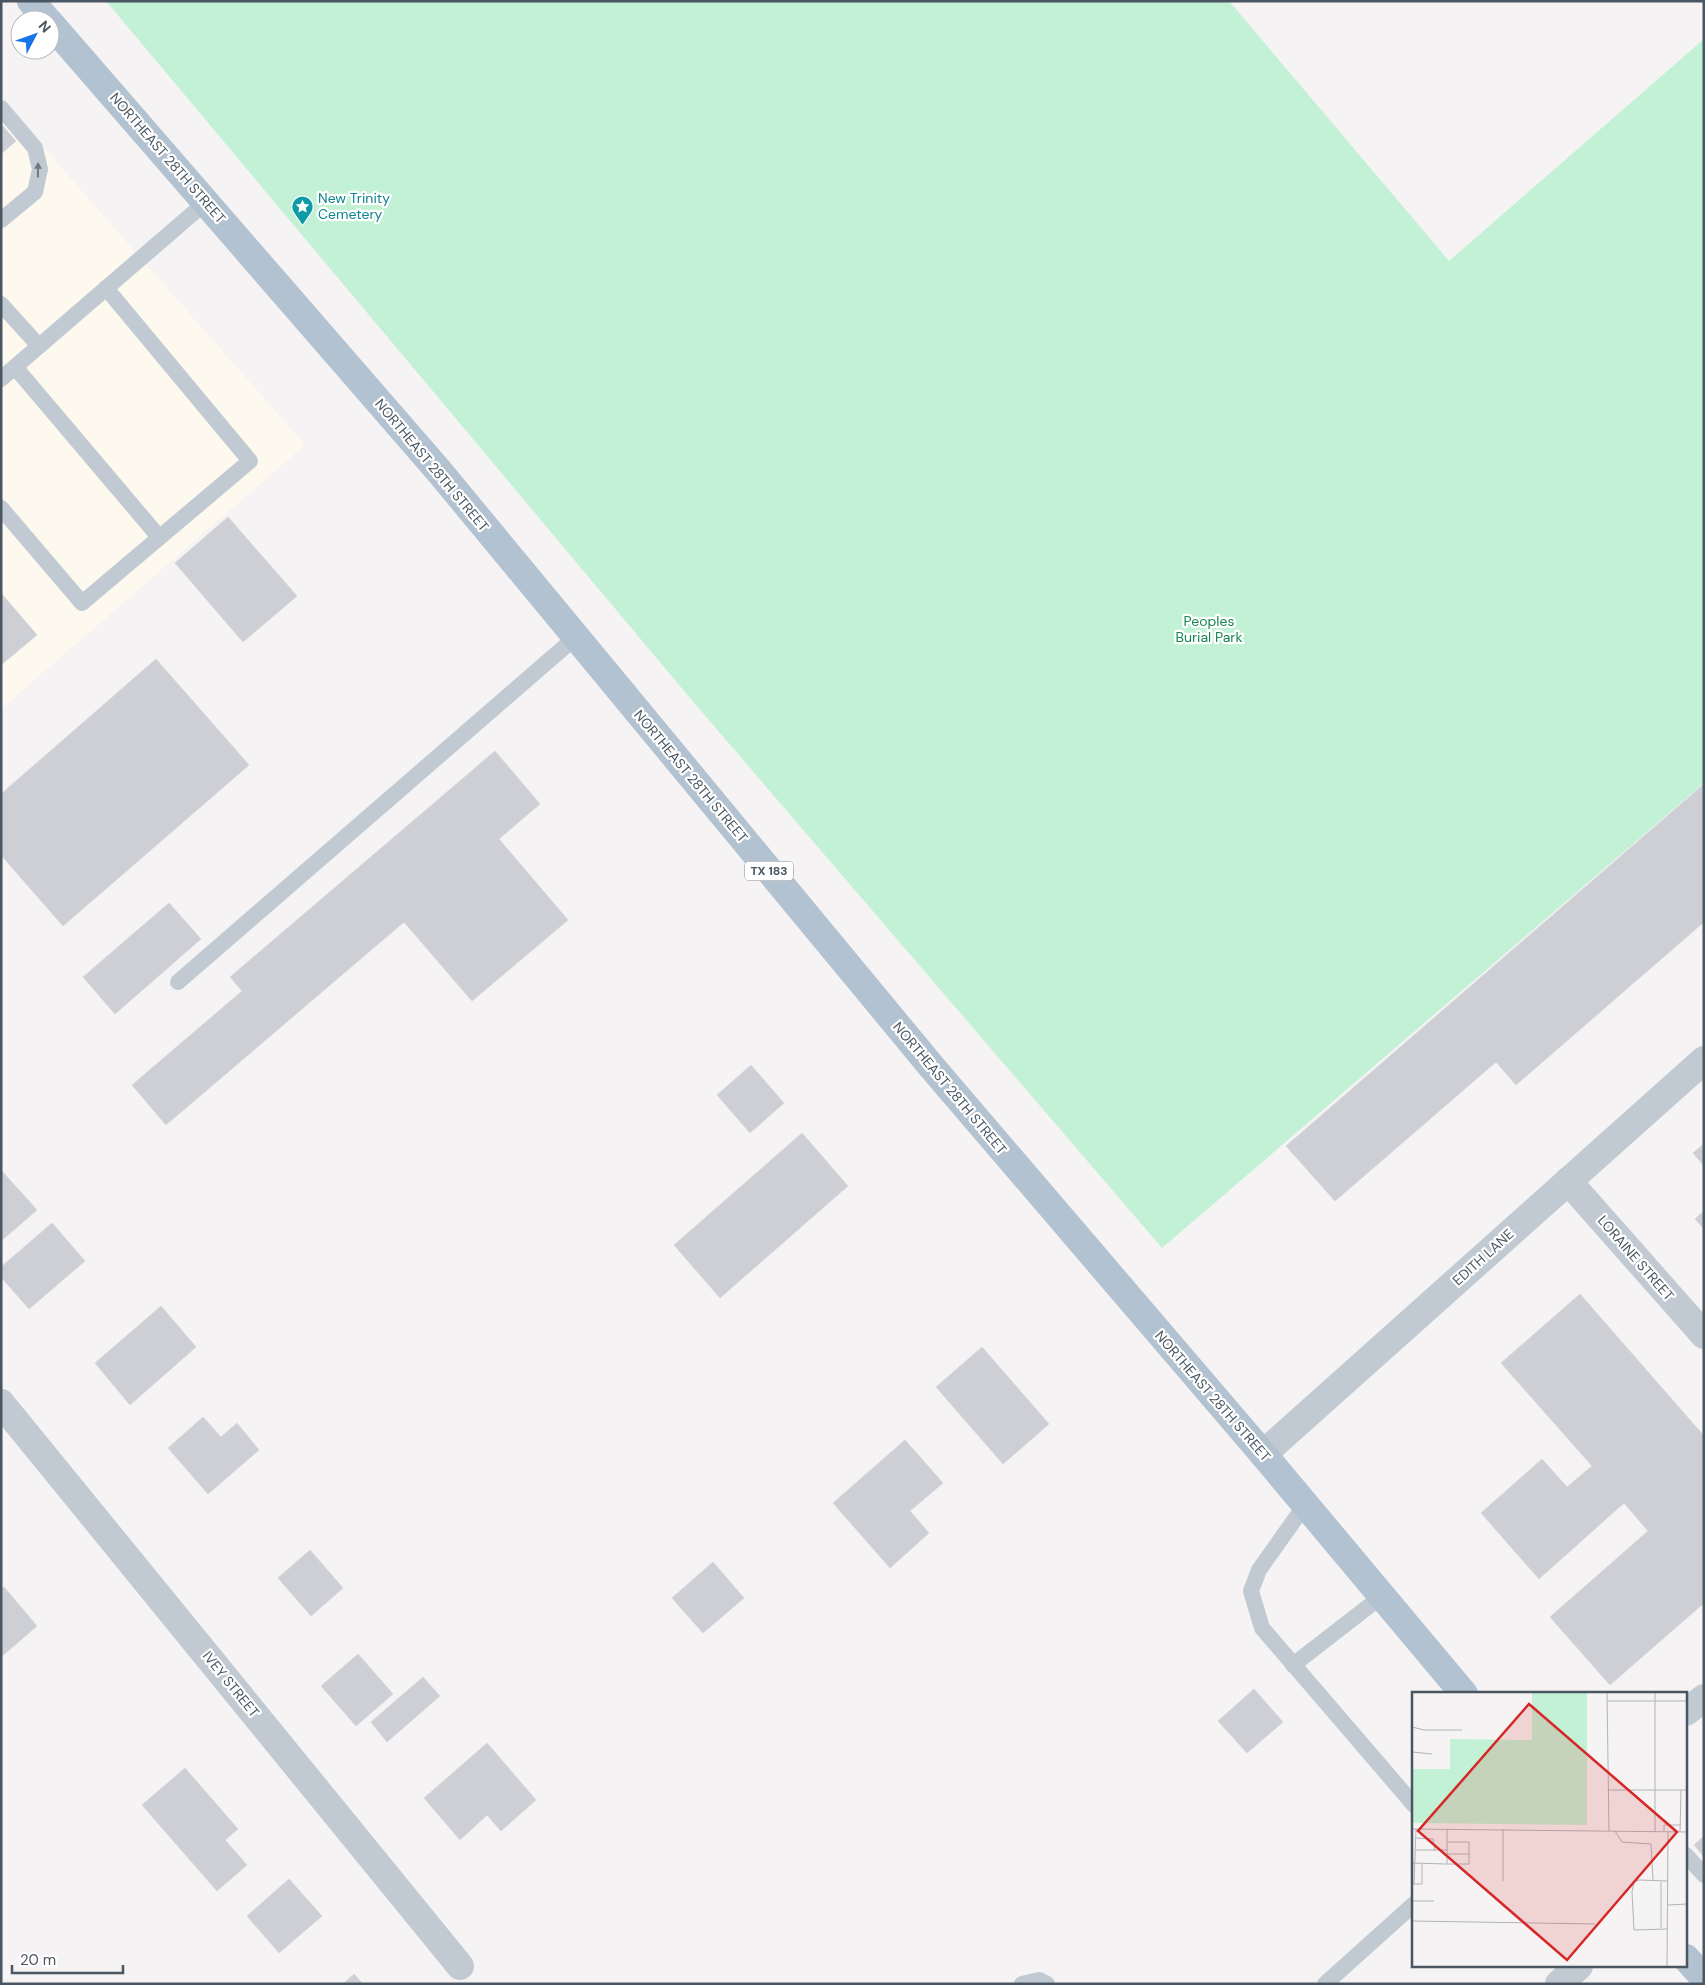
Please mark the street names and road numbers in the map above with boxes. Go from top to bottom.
street label: NORTHEAST 28TH STREET [106,89,230,227]
street label: NORTHEAST 28TH STREET [371,395,493,535]
street label: NORTHEAST 28TH STREET [630,706,752,846]
road number: TX 183 [745,861,793,880]
street label: NORTHEAST 28TH STREET [889,1018,1011,1158]
street label: LORAINE STREET [1594,1212,1678,1304]
street label: EDITH LANE [1449,1225,1517,1289]
street label: NORTHEAST 28TH STREET [1151,1327,1275,1465]
street label: IVEY STREET [199,1647,263,1721]

